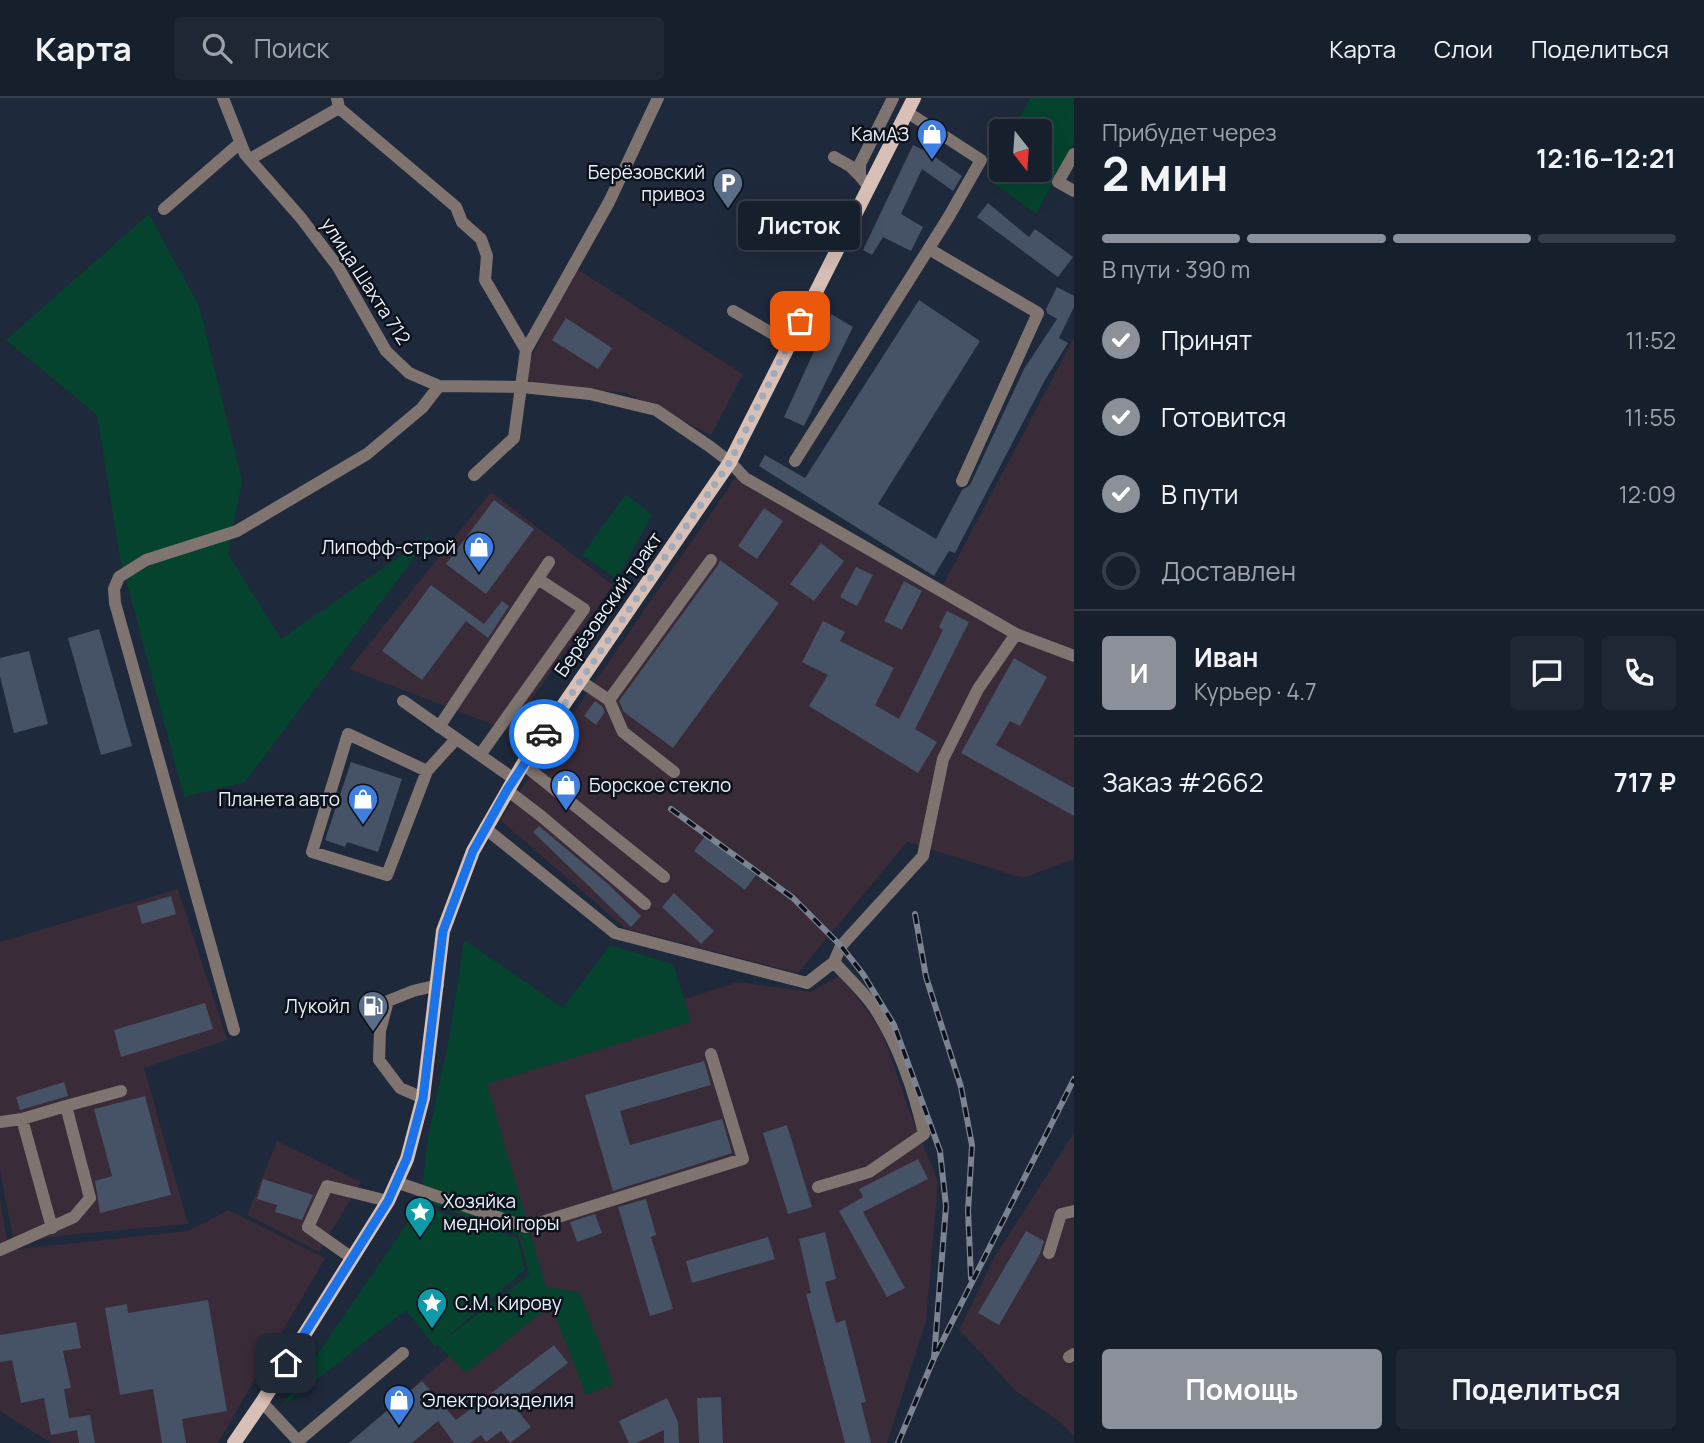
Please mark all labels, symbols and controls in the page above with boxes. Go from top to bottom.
search box [174,17,664,80]
text: Карта [35,26,132,71]
icon: search [198,29,236,67]
text: Поиск [254,30,329,66]
text: Карта [1329,32,1396,65]
text: Слои [1434,32,1493,65]
text: Поделиться [1531,32,1669,65]
text: Прибудет через [1102,116,1277,148]
shop icon: КамАЗ [915,117,949,161]
north arrow [989,119,1052,182]
map controls [989,119,1052,182]
place label: КамАЗ [851,121,909,147]
text: 12:16–12:21 [1536,140,1676,176]
text: 2 мин [1102,142,1229,205]
place label: Берёзовский привоз [588,159,705,207]
parking icon: Берёзовский привоз [711,166,745,210]
callout: Листок [739,202,861,251]
text: Листок [758,209,840,241]
street label: улица Шахта 712 [315,212,417,350]
text: В пути · 390 m [1102,253,1250,285]
pin [770,291,830,351]
icon: bag [781,302,819,340]
icon: check [1102,321,1140,359]
text: Принят [1161,322,1252,358]
text: 11:52 [1625,324,1676,356]
icon: check [1102,398,1140,436]
text: Готовится [1161,399,1286,435]
text: 11:55 [1625,401,1676,433]
icon: check [1102,475,1140,513]
text: В пути [1161,476,1239,512]
text: 12:09 [1619,478,1676,510]
street label: Берёзовский тракт [548,526,668,682]
shop icon: Липофф-строй [462,530,496,574]
place label: Липофф-строй [321,534,456,560]
text: Доставлен [1161,553,1296,589]
button: chat [1510,636,1584,710]
button: phone [1602,636,1676,710]
text: Иван [1194,639,1258,675]
text: И [1130,655,1148,691]
text: Курьер · 4.7 [1194,675,1317,707]
courier [509,699,579,769]
icon: car [525,715,563,753]
text: Заказ #2662 [1102,764,1264,800]
text: 717 ₽ [1614,764,1676,800]
shop icon: Борское стекло [549,768,583,812]
place label: Борское стекло [589,772,731,798]
shop icon: Планета авто [346,782,380,826]
place label: Планета авто [218,786,340,812]
fuel station icon: Лукойл [356,989,390,1033]
place label: Лукойл [284,993,350,1019]
place label: Хозяйка медной горы [443,1188,560,1236]
place icon: Хозяйка медной горы [403,1195,437,1239]
place icon: С.М. Кирову [415,1286,449,1330]
place label: С.М. Кирову [455,1290,562,1316]
pin [256,1333,316,1393]
icon: home [267,1344,305,1382]
button: Помощь [1102,1349,1382,1429]
button: Поделиться [1396,1349,1676,1429]
shop icon: Электроизделия [382,1383,416,1427]
place label: Электроизделия [422,1387,574,1413]

